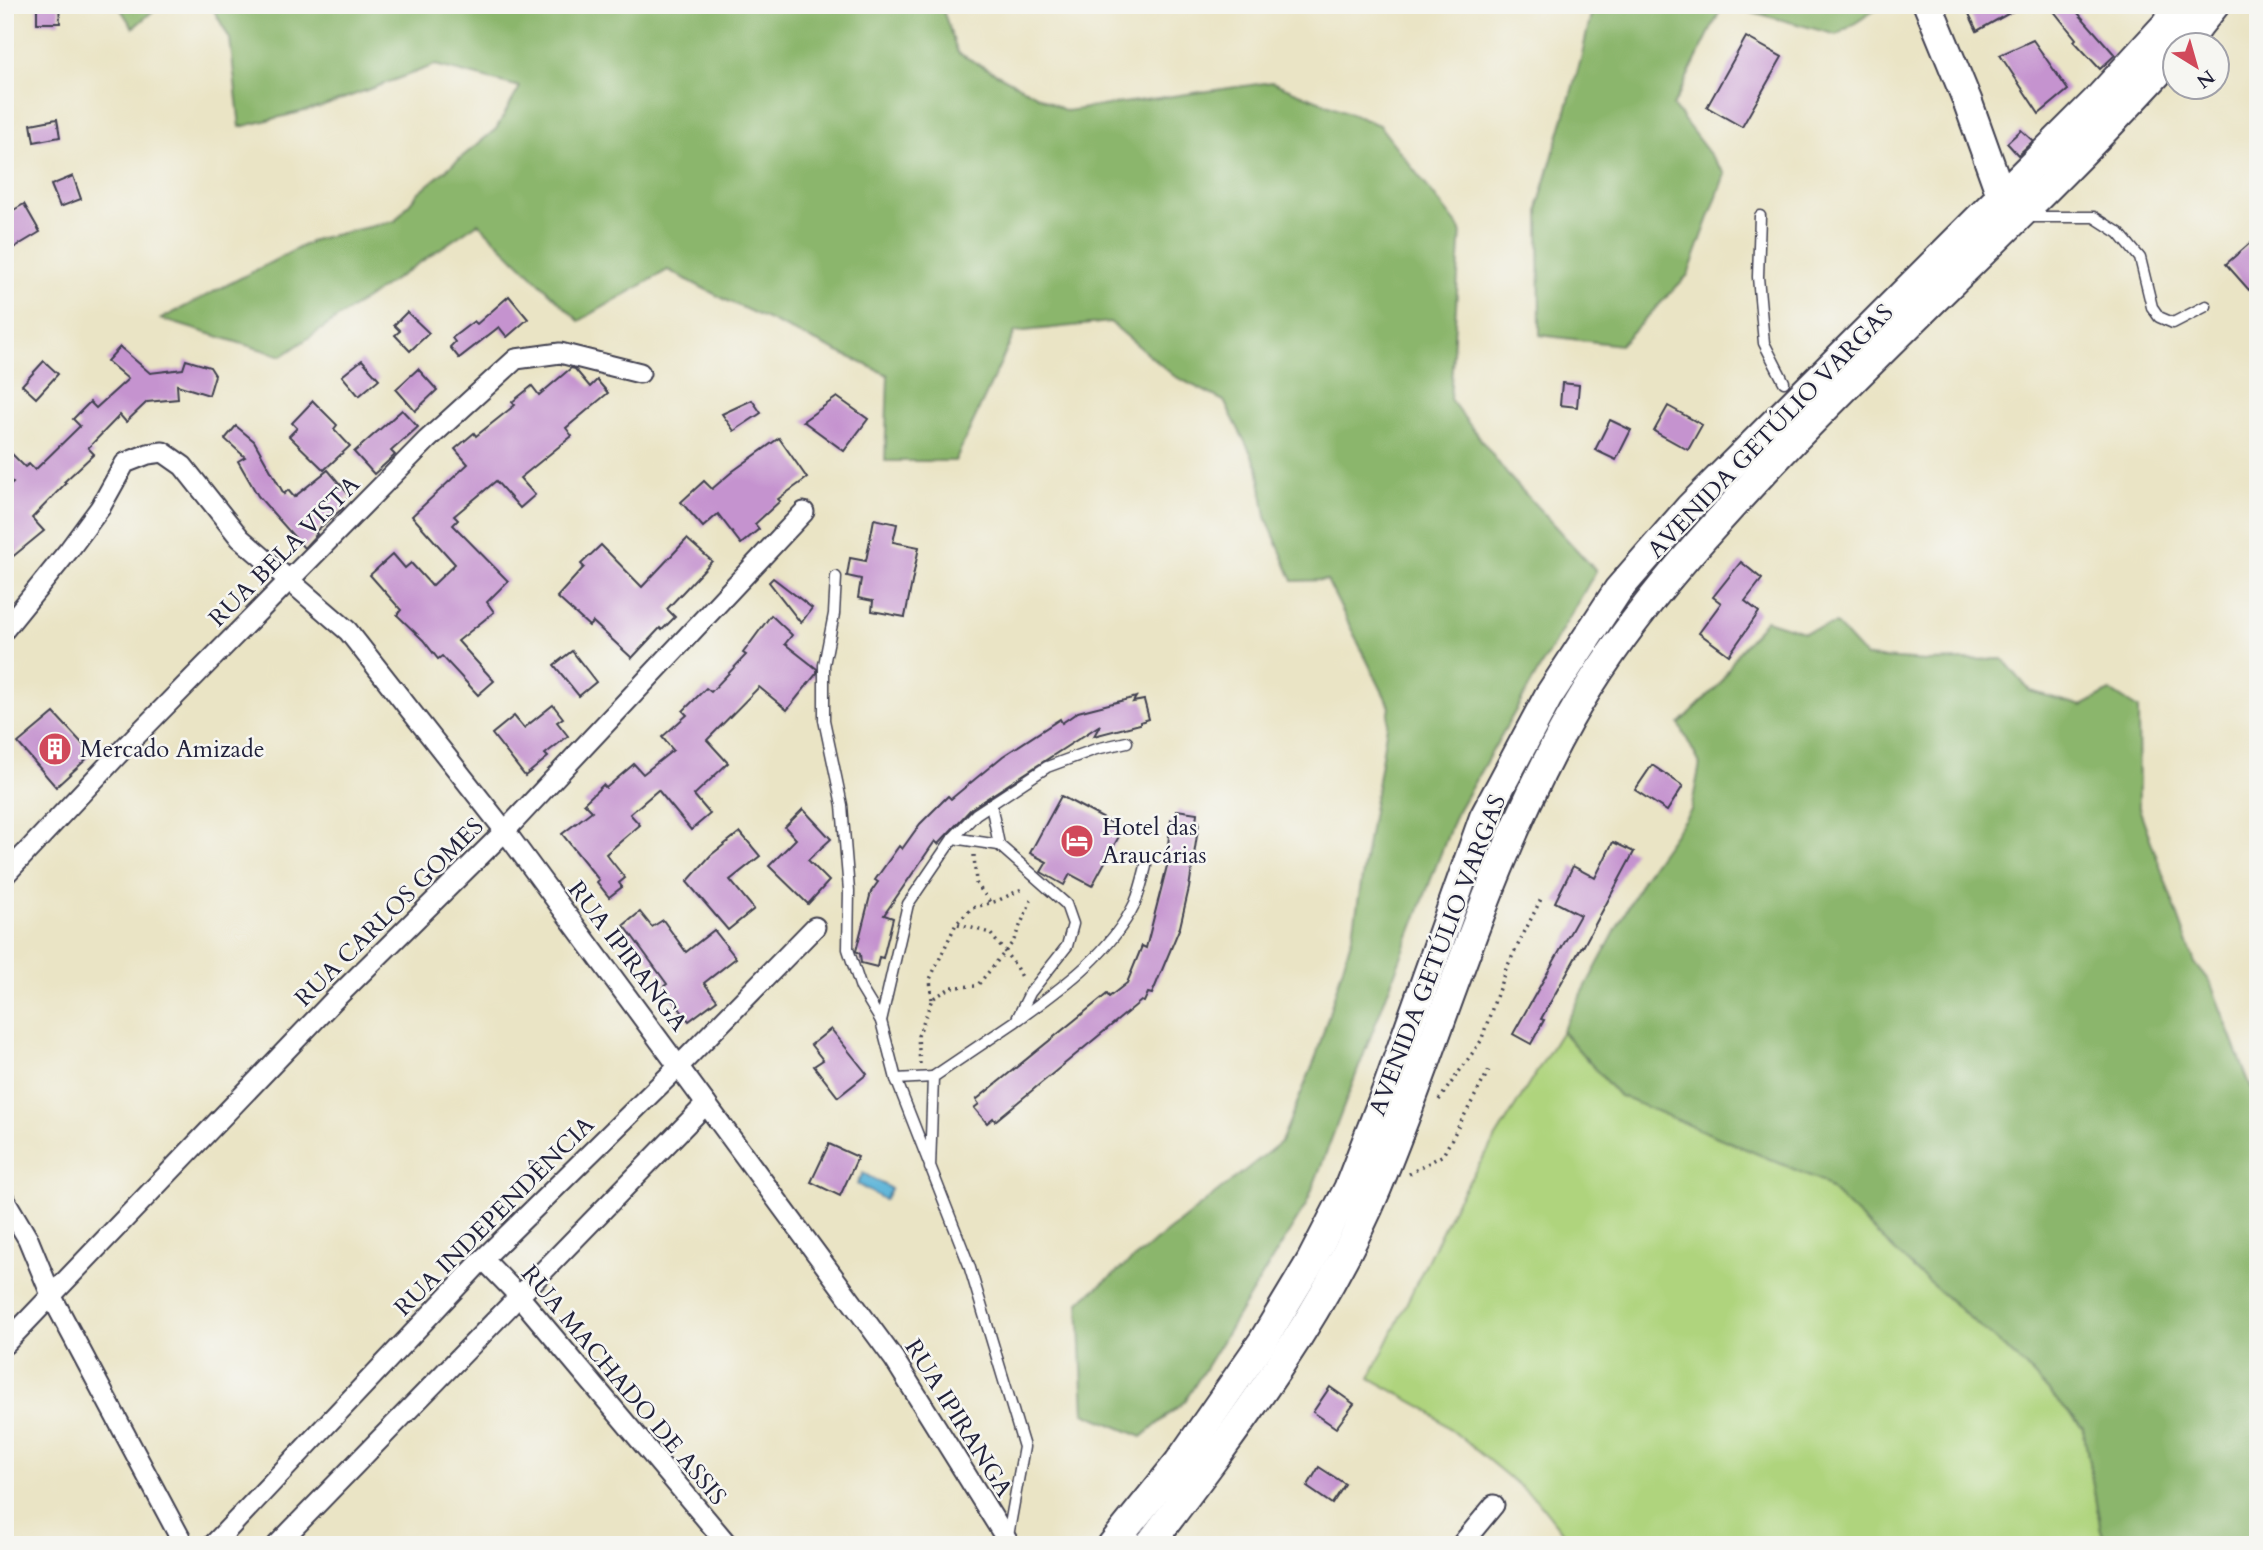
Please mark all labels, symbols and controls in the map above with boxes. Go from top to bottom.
north arrow [2162,32,2232,102]
text: N [2191,63,2220,94]
street label: AVENIDA GETÚLIO VARGAS [1640,297,1901,566]
street label: RUA BELA VISTA [201,468,368,634]
building icon: Mercado Amizade [36,730,74,768]
place label: Mercado Amizade [80,733,265,766]
street label: AVENIDA GETÚLIO VARGAS [1361,790,1514,1121]
street label: RUA CARLOS GOMES [288,811,491,1014]
place label: Hotel das Araucárias [1102,811,1207,872]
hotel icon: Hotel das Araucárias [1058,822,1096,860]
street label: RUA IPIRANGA [560,874,696,1039]
street label: RUA INDEPENDÊNCIA [387,1108,602,1324]
street label: RUA MACHADO DE ASSIS [513,1258,734,1512]
street label: RUA IPIRANGA [897,1333,1021,1504]

